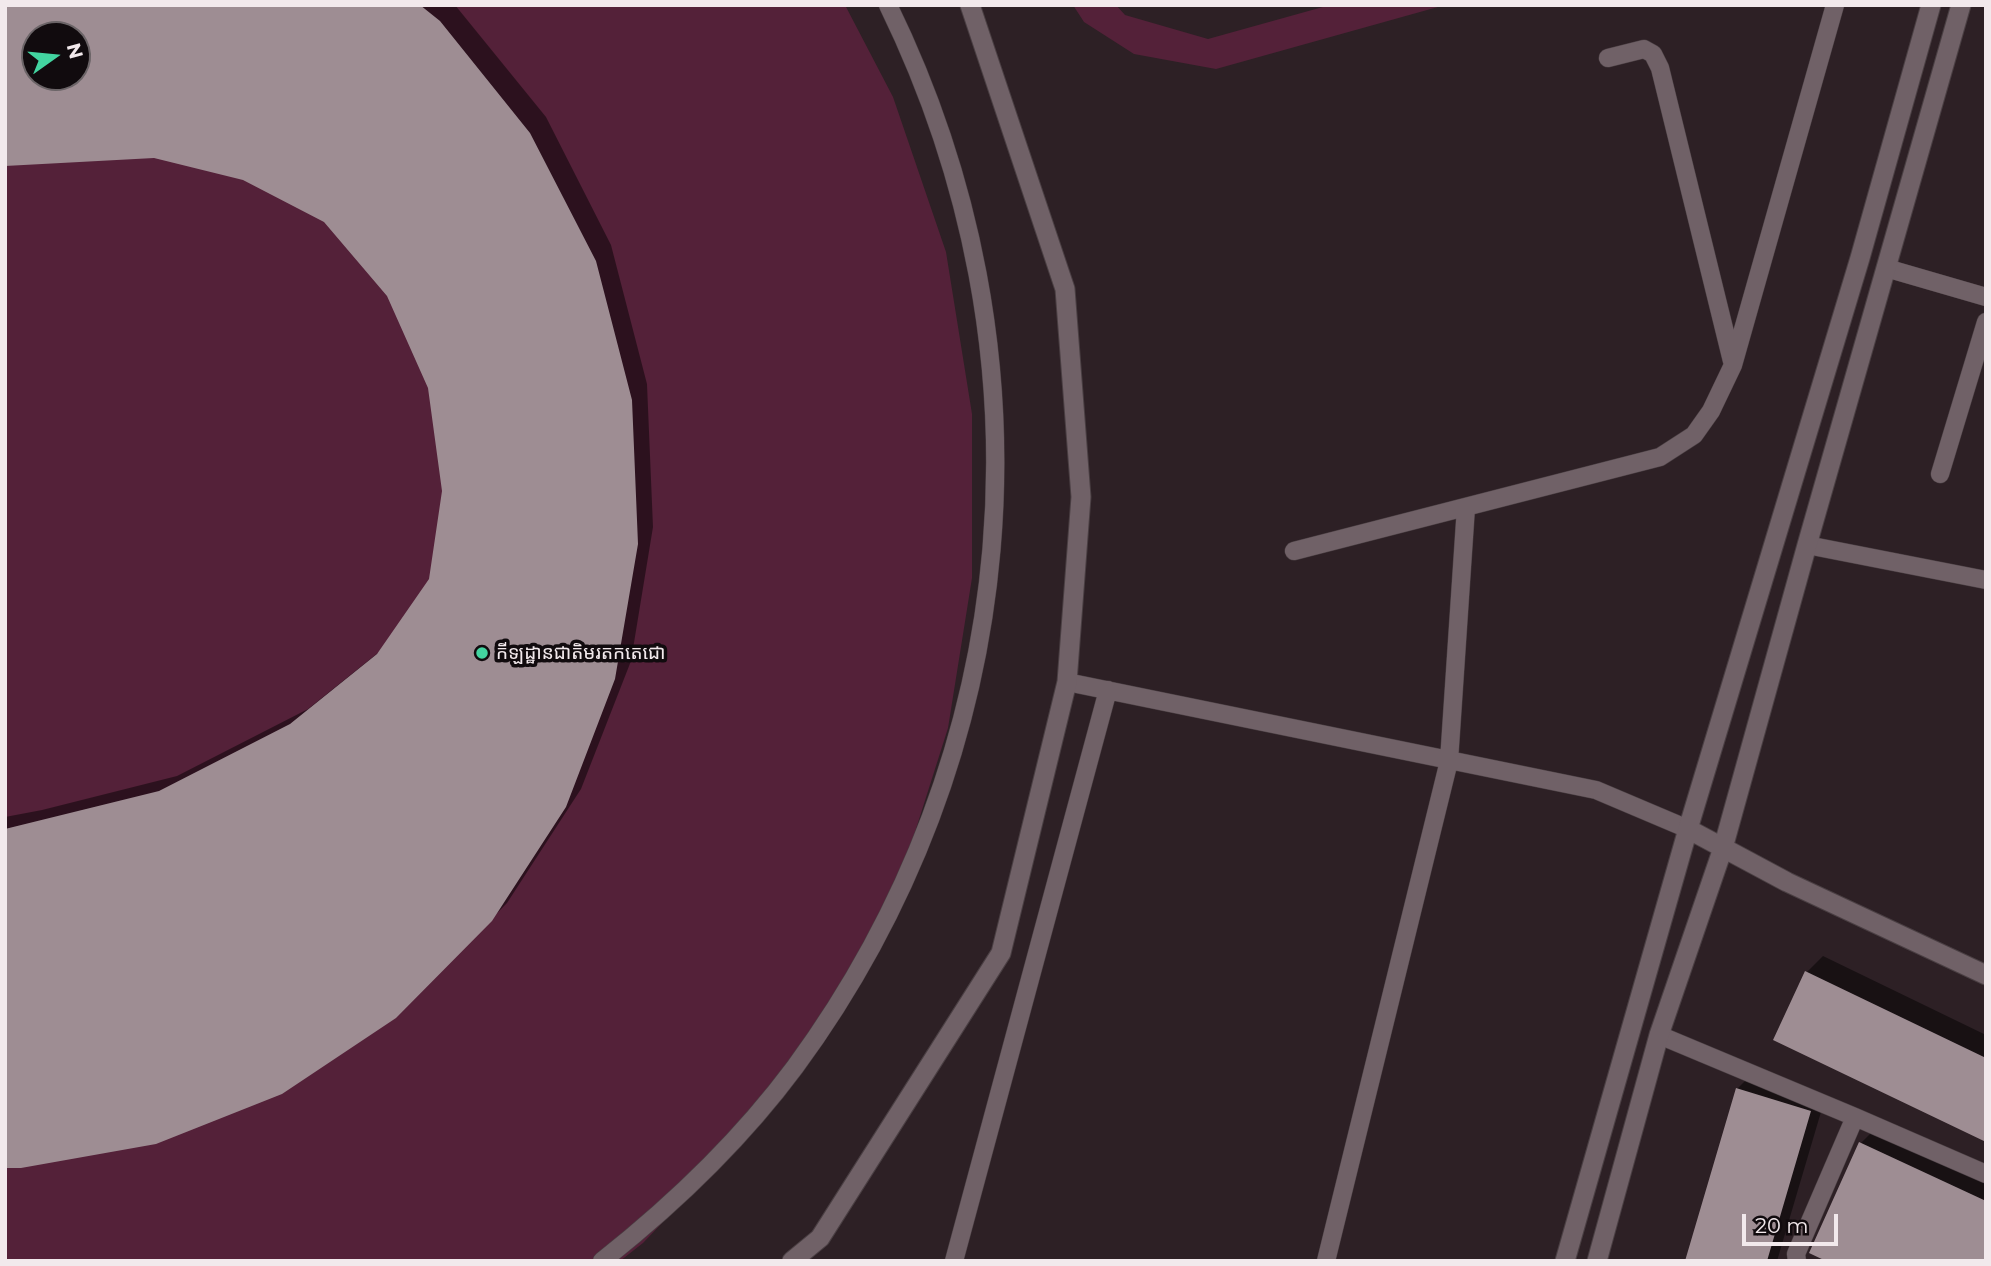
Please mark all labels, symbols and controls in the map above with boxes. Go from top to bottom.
north arrow [21,21,91,91]
text: N [62,41,88,61]
place label: កីឡដ្ឋានជាតិមរតកតេជោ [496,642,666,664]
marker: កីឡដ្ឋានជាតិមរតកតេជោ [474,645,490,661]
scale bar [1746,1200,1842,1244]
text: 20 m [1755,1213,1809,1238]

